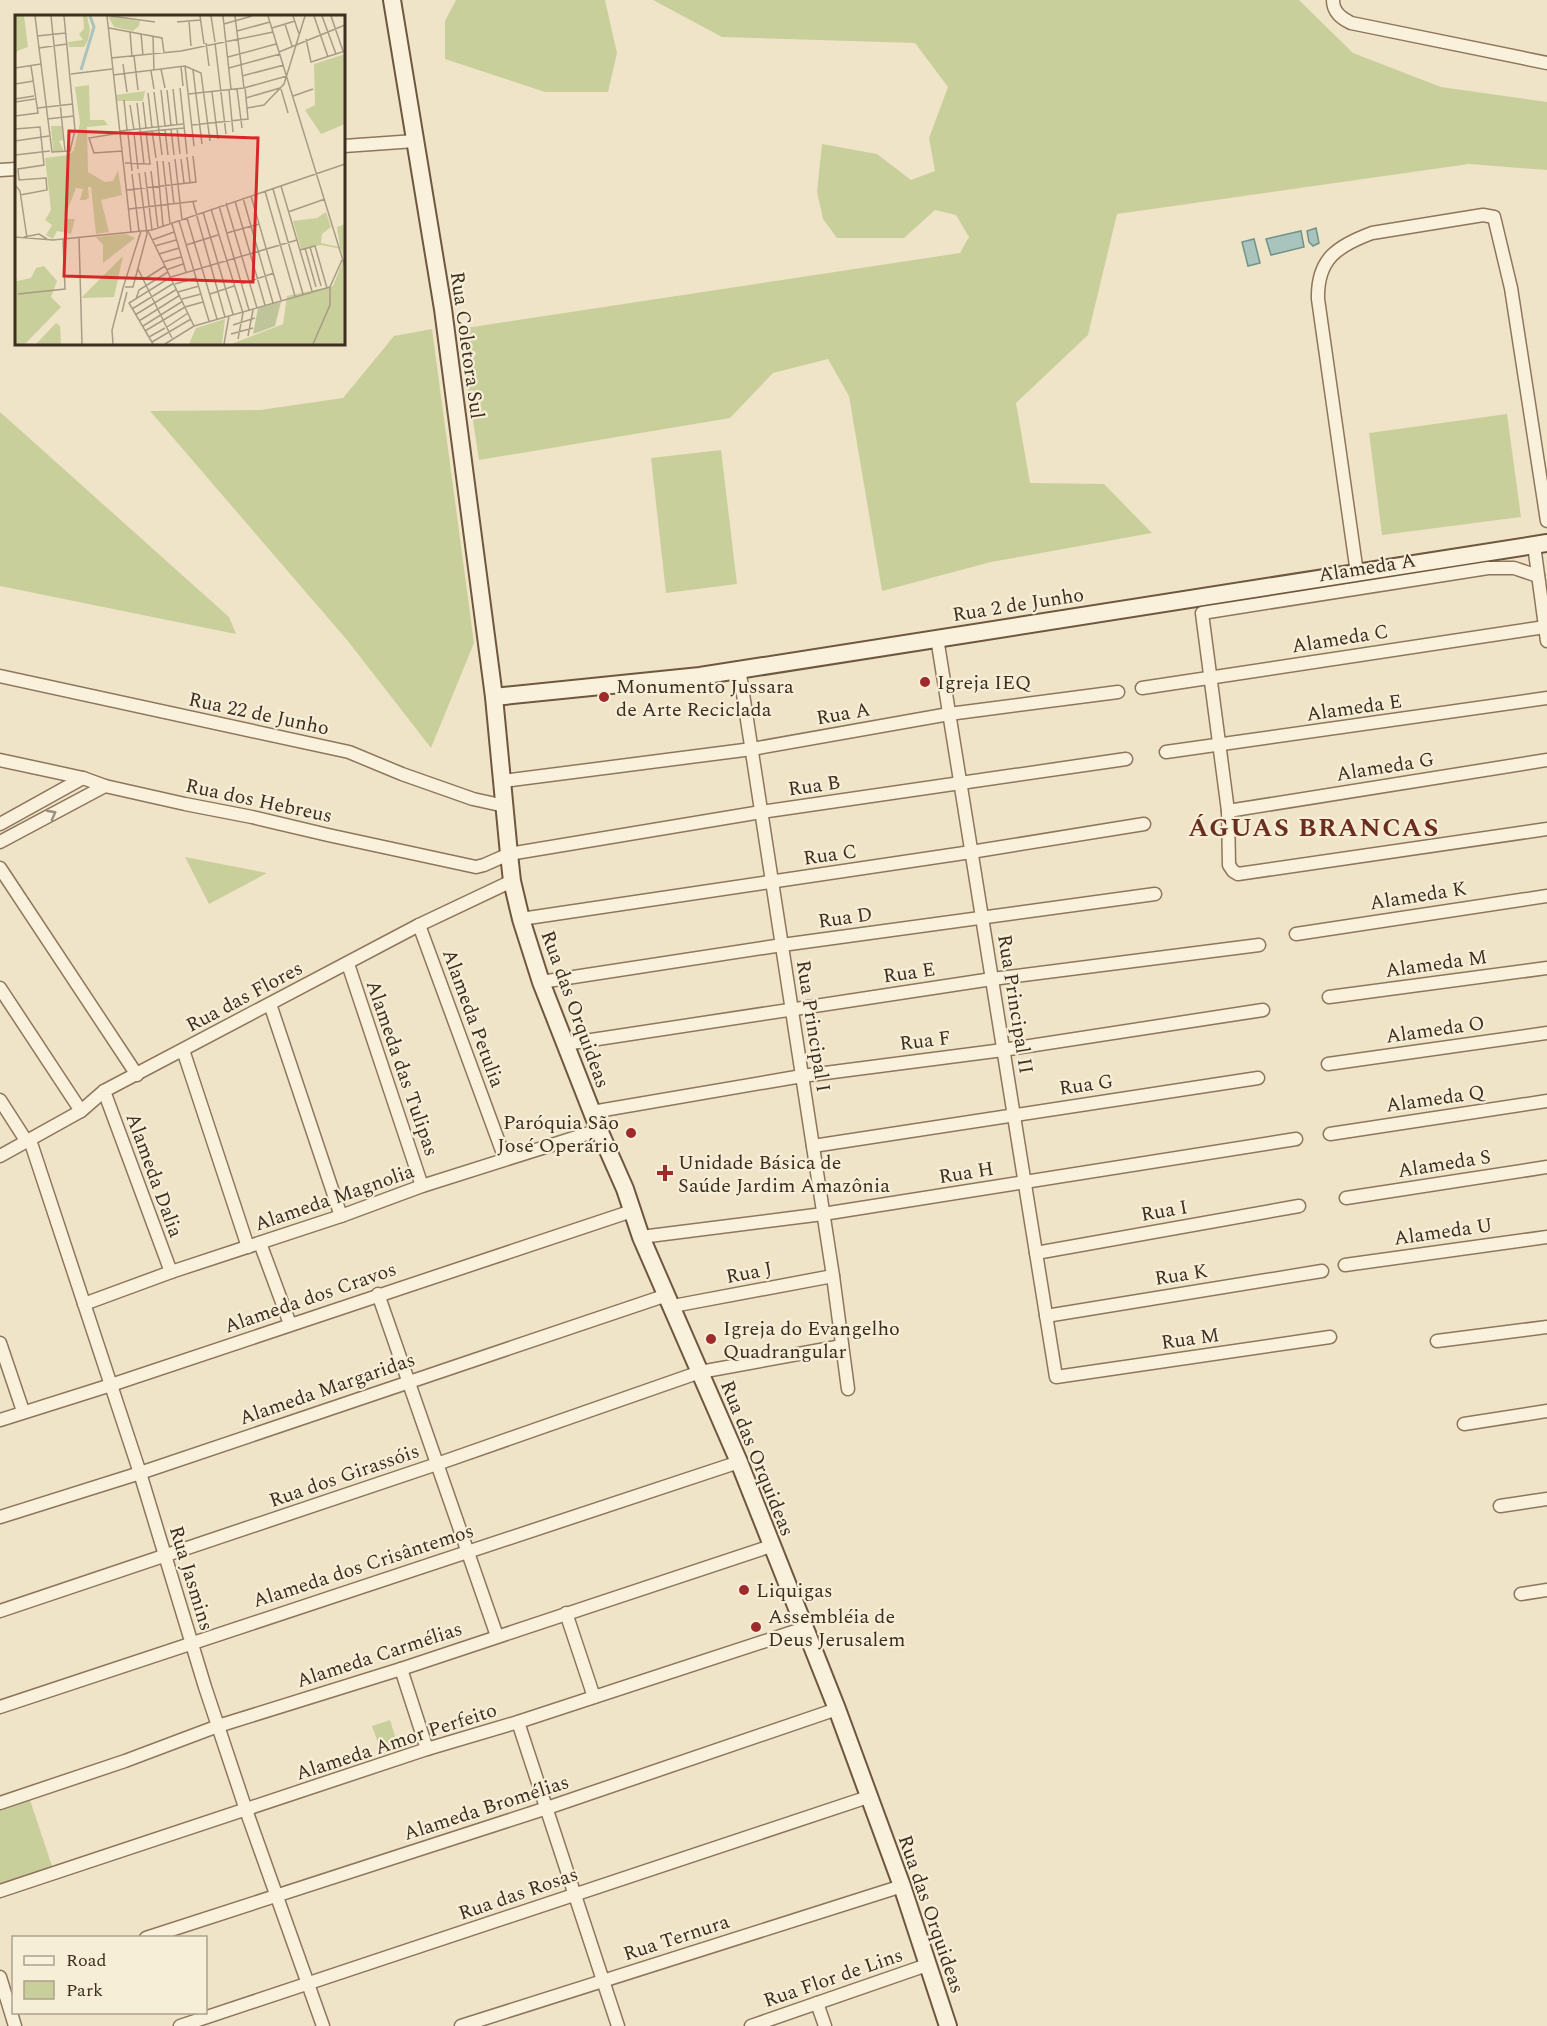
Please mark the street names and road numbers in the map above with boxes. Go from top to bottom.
street label: Rua Coletora Sul [442,269,492,421]
street label: Alameda A [1316,545,1418,590]
street label: Rua 2 de Junho [950,580,1086,630]
street label: Alameda C [1289,617,1391,661]
street label: Rua 22 de Junho [186,684,332,744]
street label: Alameda E [1304,686,1404,730]
street label: Rua A [814,695,872,733]
street label: Alameda G [1334,744,1436,790]
street label: Rua B [786,767,842,804]
street label: Rua dos Hebreus [183,771,335,831]
street label: Rua C [801,836,859,874]
street label: Alameda K [1368,873,1469,918]
street label: Rua D [816,899,874,937]
street label: Rua das Orquideas [533,926,618,1092]
street label: Rua Principal II [989,932,1041,1076]
street label: Alameda M [1383,942,1489,986]
street label: Alameda Petulia [434,945,512,1092]
street label: Rua das Flores [181,953,308,1040]
street label: Rua E [881,954,937,991]
street label: Rua Principal I [788,958,838,1094]
street label: Alameda das Tulipas [358,976,446,1160]
street label: Alameda O [1384,1008,1486,1052]
street label: Rua F [898,1023,953,1059]
street label: Rua G [1057,1066,1115,1104]
street label: Alameda Q [1384,1077,1487,1121]
street label: Alameda Dalia [118,1109,191,1242]
street label: Alameda S [1395,1142,1493,1186]
street label: Rua H [936,1154,996,1192]
street label: Alameda Magnolia [250,1156,418,1239]
street label: Rua I [1138,1192,1190,1230]
street label: Alameda U [1392,1210,1494,1254]
street label: Alameda dos Cravos [220,1254,400,1341]
street label: Rua J [723,1254,775,1292]
street label: Rua K [1152,1256,1211,1294]
street label: Rua M [1159,1320,1221,1358]
street label: Alameda Margaridas [235,1345,419,1433]
street label: Rua das Orquideas [712,1376,802,1541]
street label: Rua dos Girassóis [265,1436,424,1516]
street label: Alameda dos Crisântemos [249,1516,478,1616]
street label: Rua Jasmins [161,1522,221,1635]
street label: Alameda Carmélias [292,1614,466,1696]
street label: Alameda Amor Perfeito [292,1695,501,1789]
street label: Alameda Bromélias [400,1767,573,1849]
street label: Rua das Orquideas [890,1831,972,1998]
street label: Rua das Rosas [454,1859,582,1928]
street label: Rua Ternura [619,1907,734,1969]
street label: Rua Flor de Lins [760,1940,907,2016]

